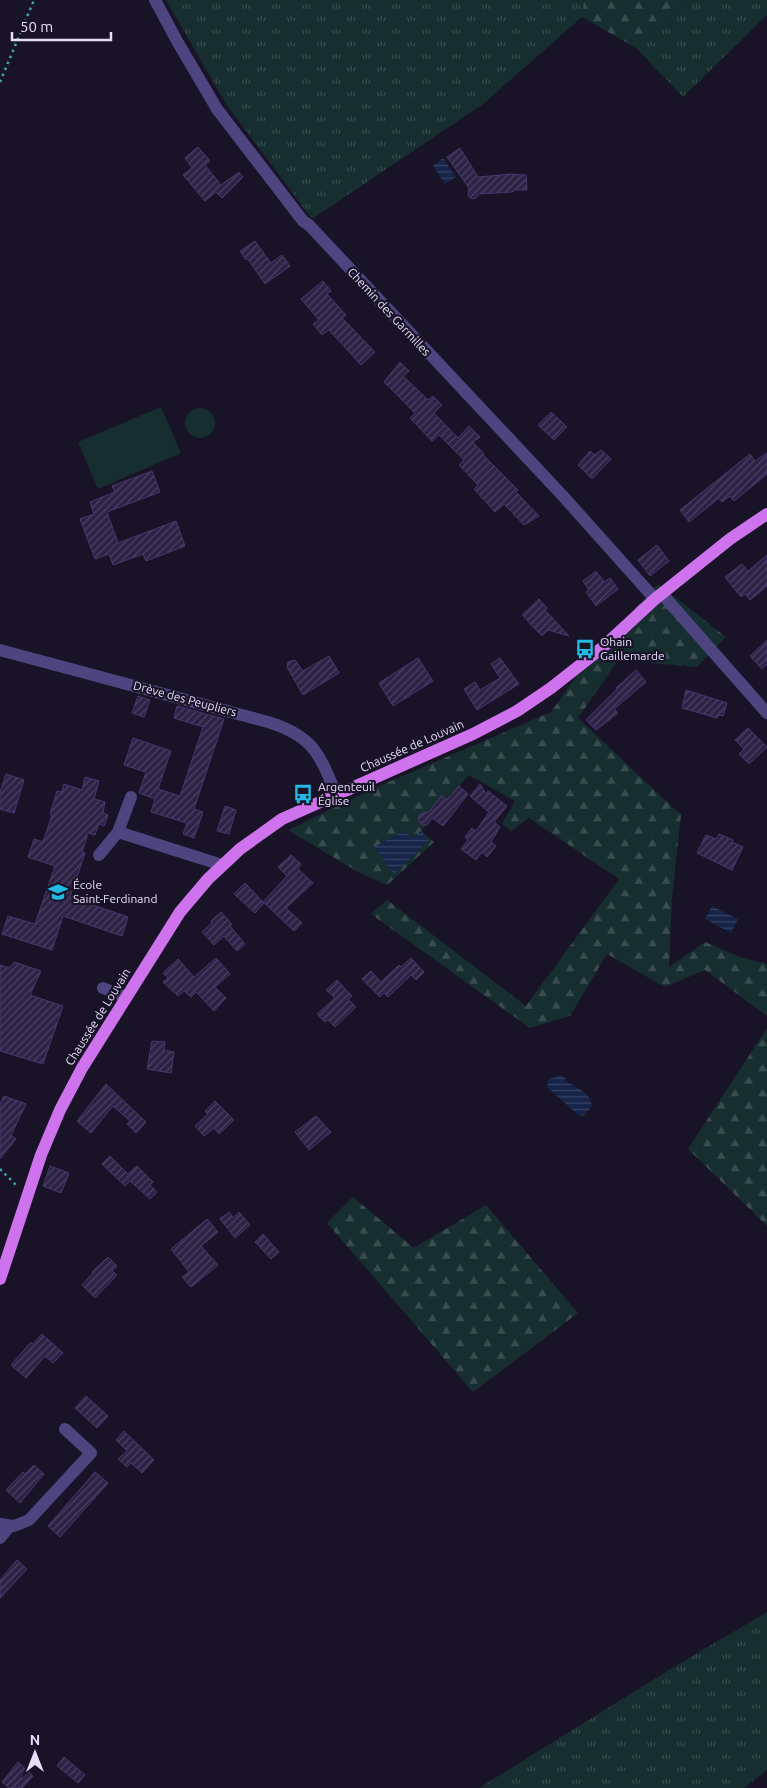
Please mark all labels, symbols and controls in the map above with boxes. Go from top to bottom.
scale bar [12,10,111,42]
text: 50 m [20,18,53,35]
street label: Chemin des Garmilles [345,265,433,358]
place label: Ohain Gaillemarde [600,635,665,662]
bus stop icon: Ohain Gaillemarde [574,638,596,660]
street label: Drève des Peupliers [132,678,238,719]
street label: Chaussée de Louvain [358,717,465,774]
place label: Argenteuil Église [318,780,375,807]
bus stop icon: Argenteuil Église [292,783,314,805]
place label: École Saint-Ferdinand [73,878,157,905]
school or university icon: École Saint-Ferdinand [47,881,69,903]
street label: Chaussée de Louvain [62,966,133,1068]
north arrow [10,1728,60,1778]
text: N [30,1732,40,1748]

